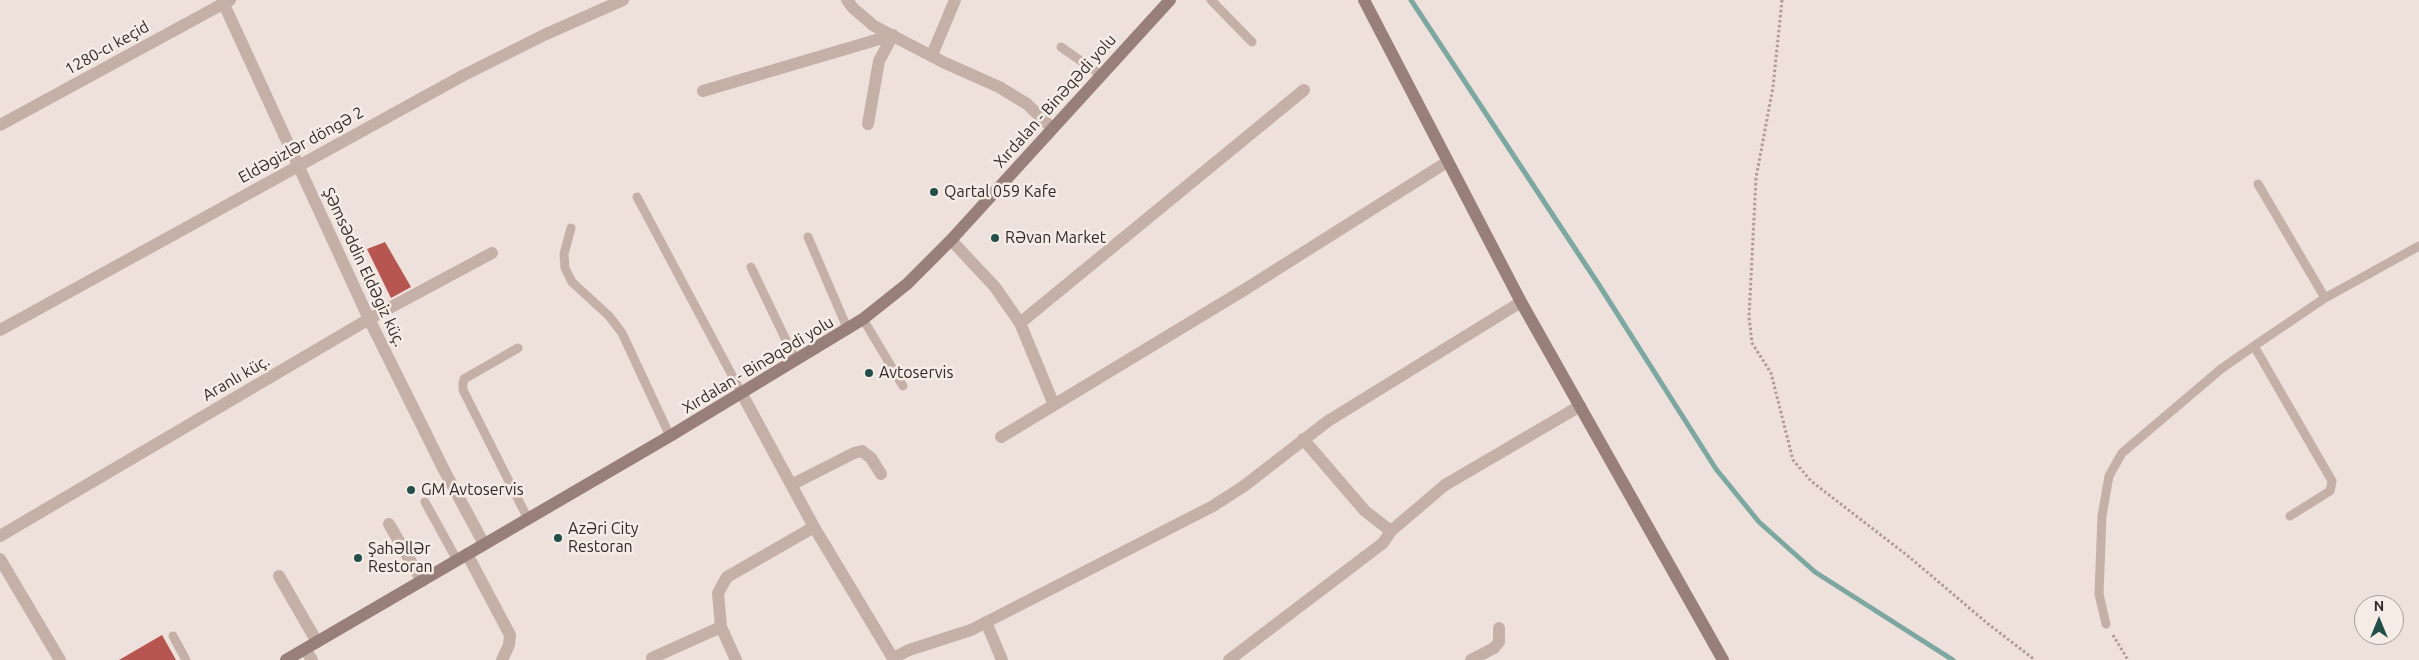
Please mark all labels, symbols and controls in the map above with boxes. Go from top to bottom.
street label: 1280-cı keçid [62,17,152,79]
street label: Xırdalan - Binəqədi yolu [990,30,1120,172]
street label: Eldəgizlər döngə 2 [235,103,367,187]
place label: Qartal 059 Kafe [944,182,1057,202]
street label: Şəmsəddin Eldəgiz küç. [319,184,409,350]
marker: Qartal 059 Kafe [928,186,940,198]
place label: Rəvan Market [1005,228,1106,248]
marker: Rəvan Market [989,232,1001,244]
street label: Xırdalan - Binəqədi yolu [679,312,837,418]
street label: Aranlı küç. [199,351,273,405]
place label: Avtoservis [879,363,953,383]
marker: Avtoservis [863,367,875,379]
place label: GM Avtoservis [421,480,524,500]
marker: GM Avtoservis [405,484,417,496]
place label: Azəri City Restoran [568,519,638,557]
marker: Azəri City Restoran [552,532,564,544]
place label: Şahəllər Restoran [368,539,433,577]
marker: Şahəllər Restoran [352,552,364,564]
north arrow [2354,595,2404,645]
text: N [2374,598,2384,614]

